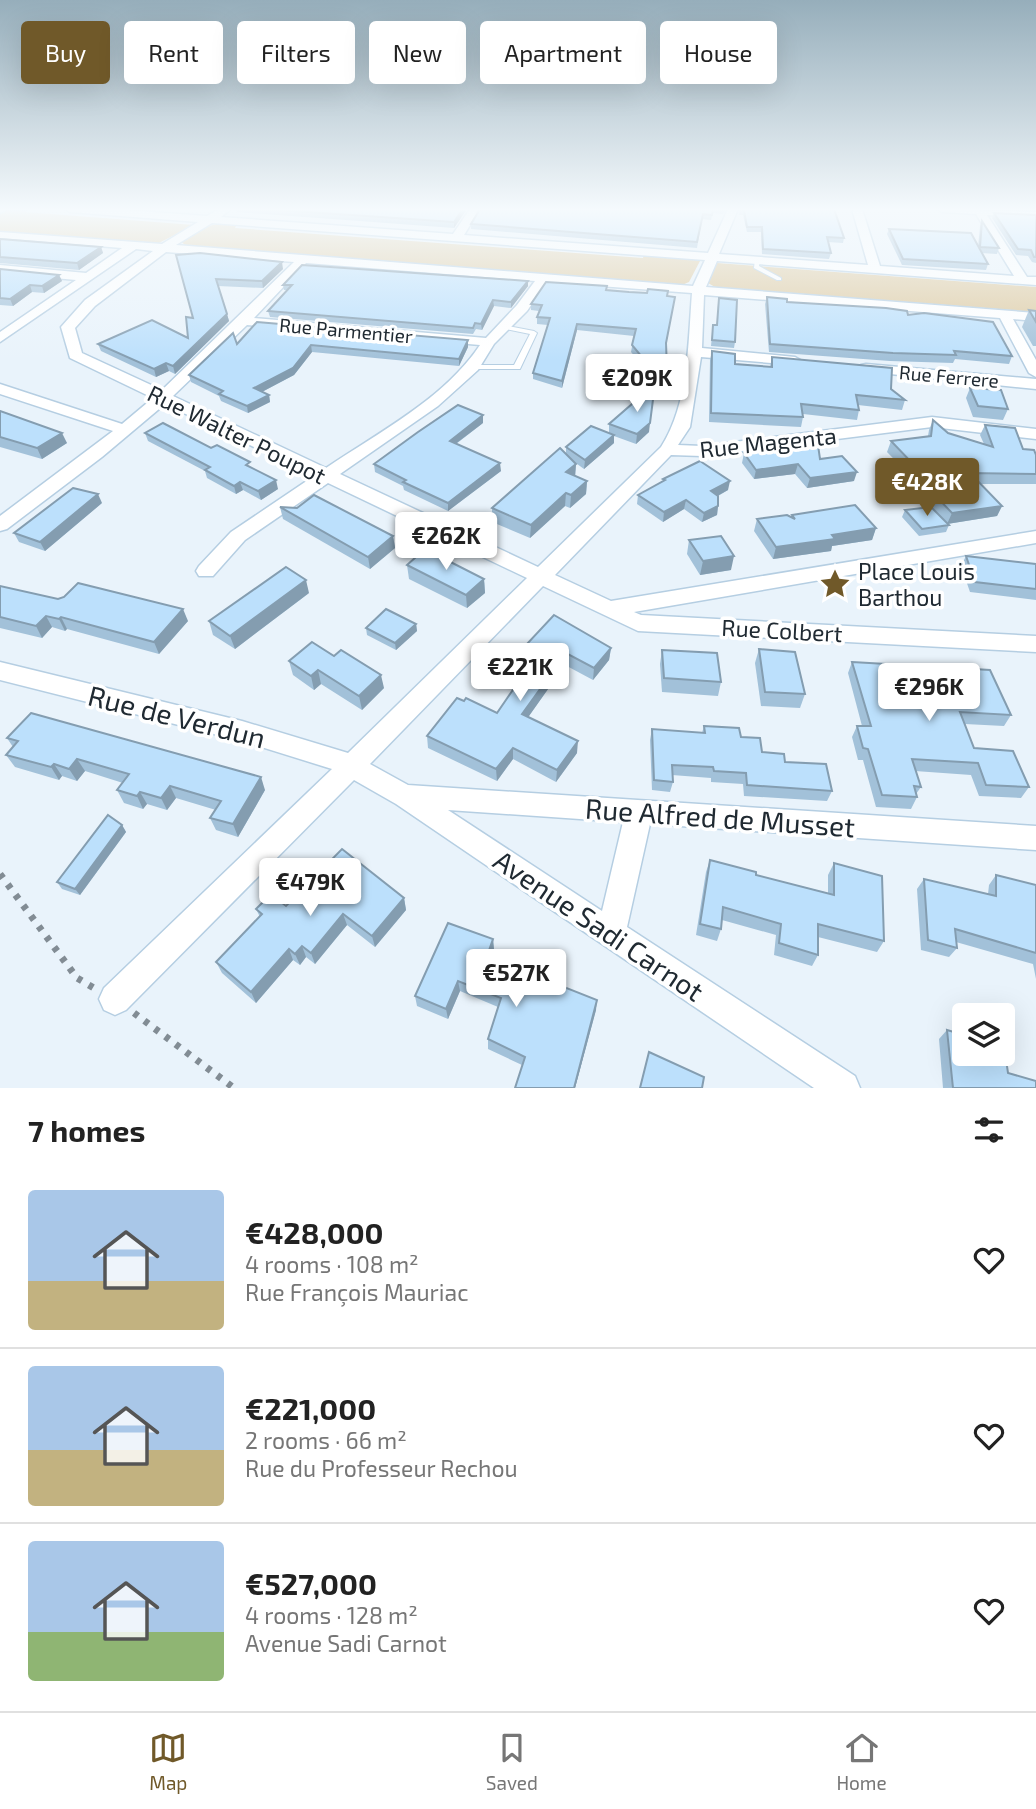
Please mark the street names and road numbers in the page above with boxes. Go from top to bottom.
street label: Rue Parmentier [278,313,414,347]
street label: Rue Ferrere [898,360,1000,392]
street label: Rue Walter Poupot [143,379,331,489]
street label: Rue Magenta [698,421,838,463]
street label: Rue Colbert [721,613,844,647]
street label: Rue de Verdun [85,678,269,754]
street label: Rue Alfred de Musset [584,791,856,843]
street label: Avenue Sadi Carnot [488,842,710,1008]

